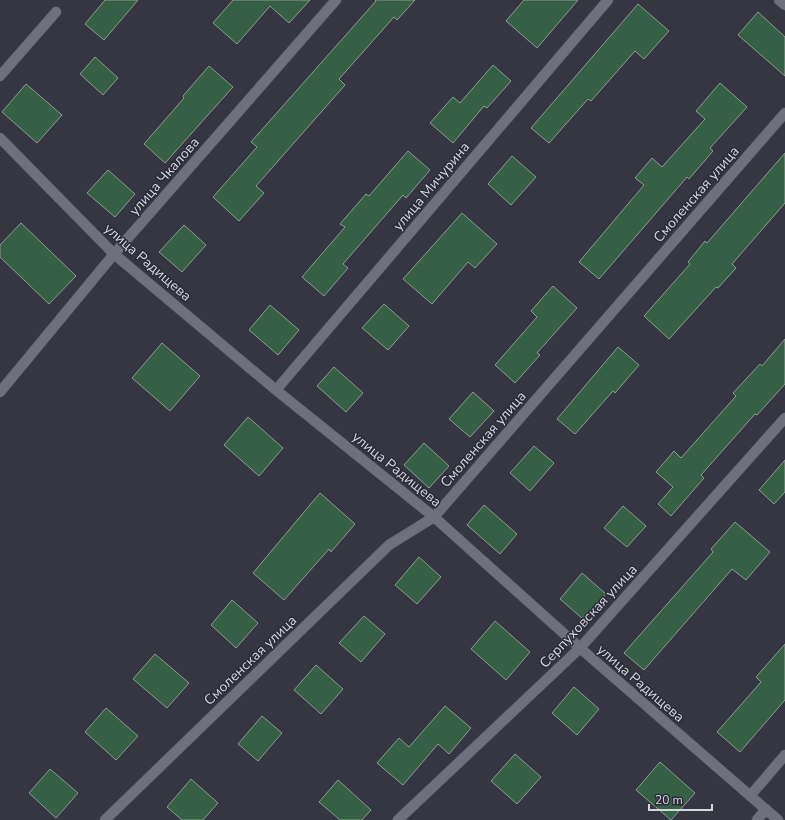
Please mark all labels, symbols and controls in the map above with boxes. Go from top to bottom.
street label: улица Чкалова [125,133,204,220]
street label: улица Мичурина [389,138,474,235]
street label: Смоленская улица [649,142,744,247]
street label: улица Радищева [100,219,195,306]
street label: Смоленская улица [436,387,531,492]
street label: улица Радищева [348,427,445,511]
street label: Серпуховская улица [535,560,641,672]
street label: Смоленская улица [200,611,301,710]
street label: улица Радищева [593,640,688,727]
scale bar [649,786,712,812]
text: 20 m [655,792,683,808]

